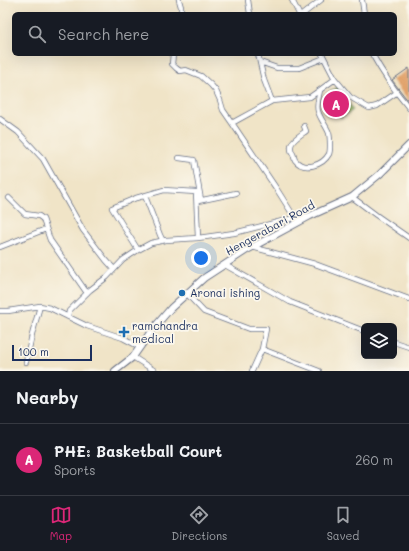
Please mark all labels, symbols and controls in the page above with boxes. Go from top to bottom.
search box [12,12,397,56]
icon: search [26,23,48,45]
text: Search here [58,24,149,44]
pin: A [323,89,349,119]
street label: Hengerabari Road [222,197,317,258]
your location [191,248,211,268]
place label: Aronai ishing [190,285,260,300]
marker: Aronai ishing [177,288,187,298]
place label: ramchandra medical [132,318,198,346]
map controls [361,323,397,359]
button: layers [361,323,397,359]
marker: ramchandra medical [119,327,129,337]
scale bar [12,343,92,362]
text: 100 m [18,344,49,359]
text: Nearby [16,386,78,408]
text: PHE: Basketball Court [54,441,222,461]
text: A [24,451,34,468]
text: 260 m [355,451,393,468]
text: Sports [54,461,96,478]
tab: Map [50,504,72,543]
tab: Directions [171,504,227,543]
tab: Saved [327,504,359,543]

